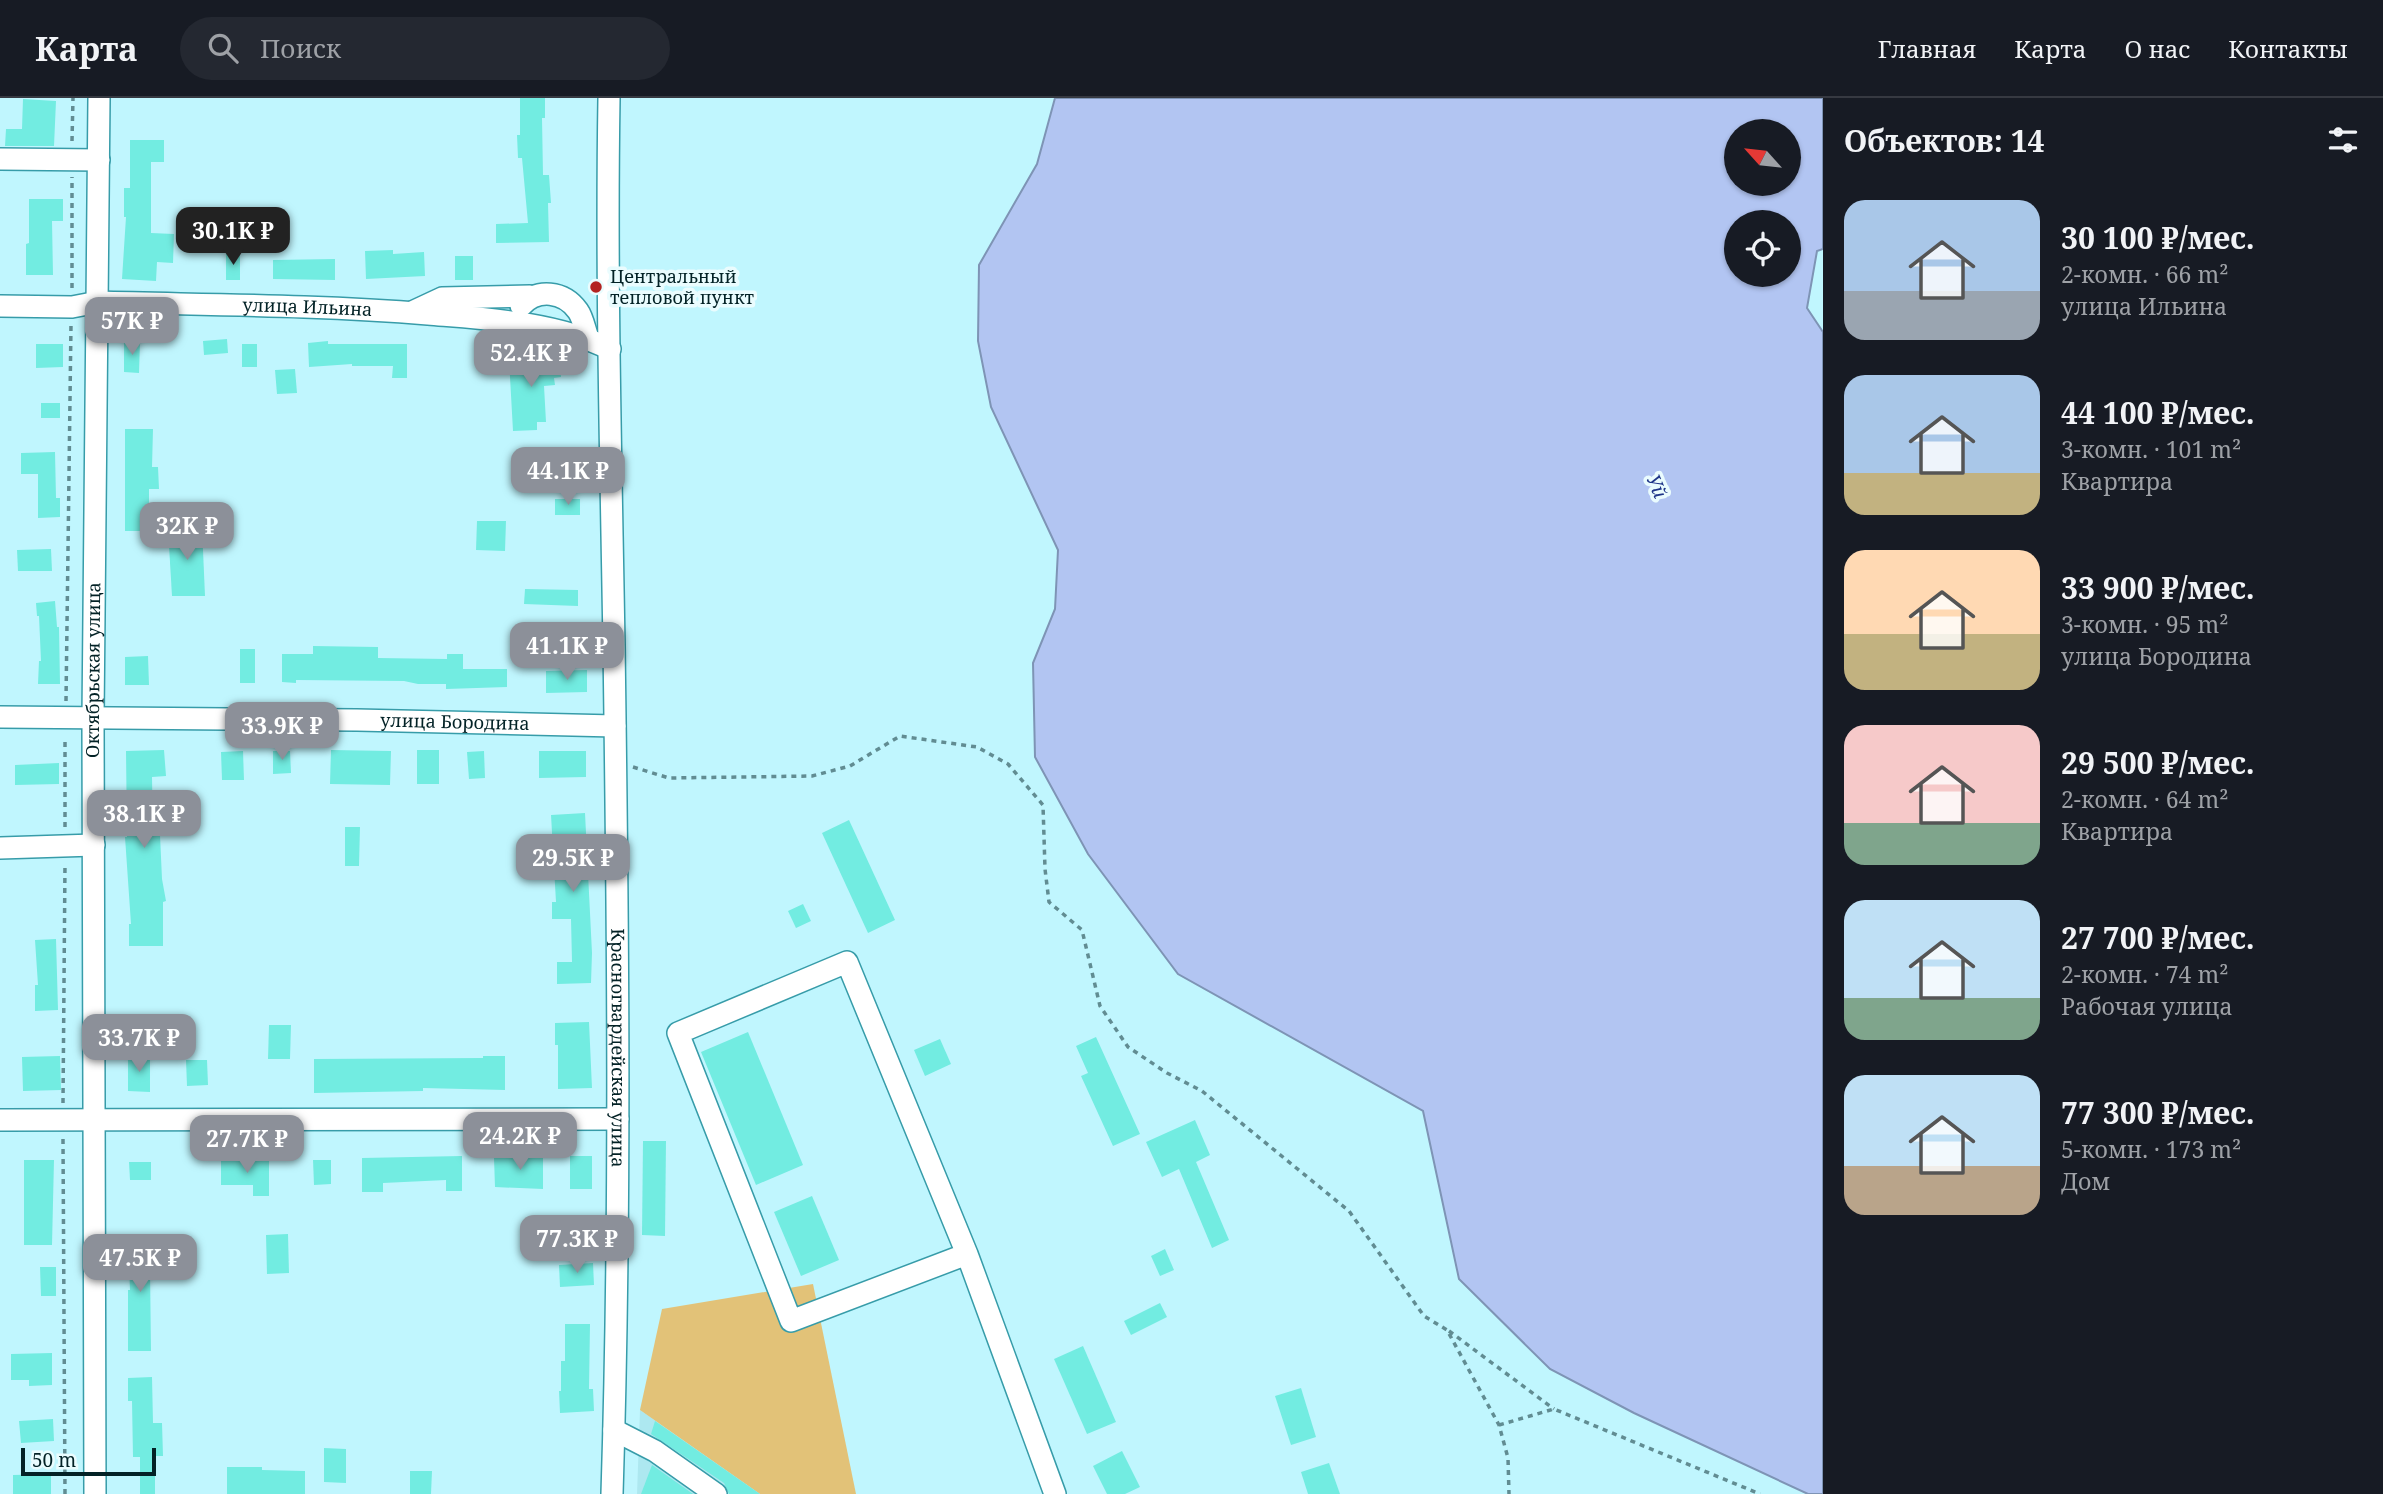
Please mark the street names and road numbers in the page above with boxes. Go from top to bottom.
street label: улица Ильина [242,292,373,321]
street label: Октябрьская улица [80,582,105,758]
street label: улица Бородина [380,708,530,735]
street label: Красногвардейская улица [606,928,631,1168]

